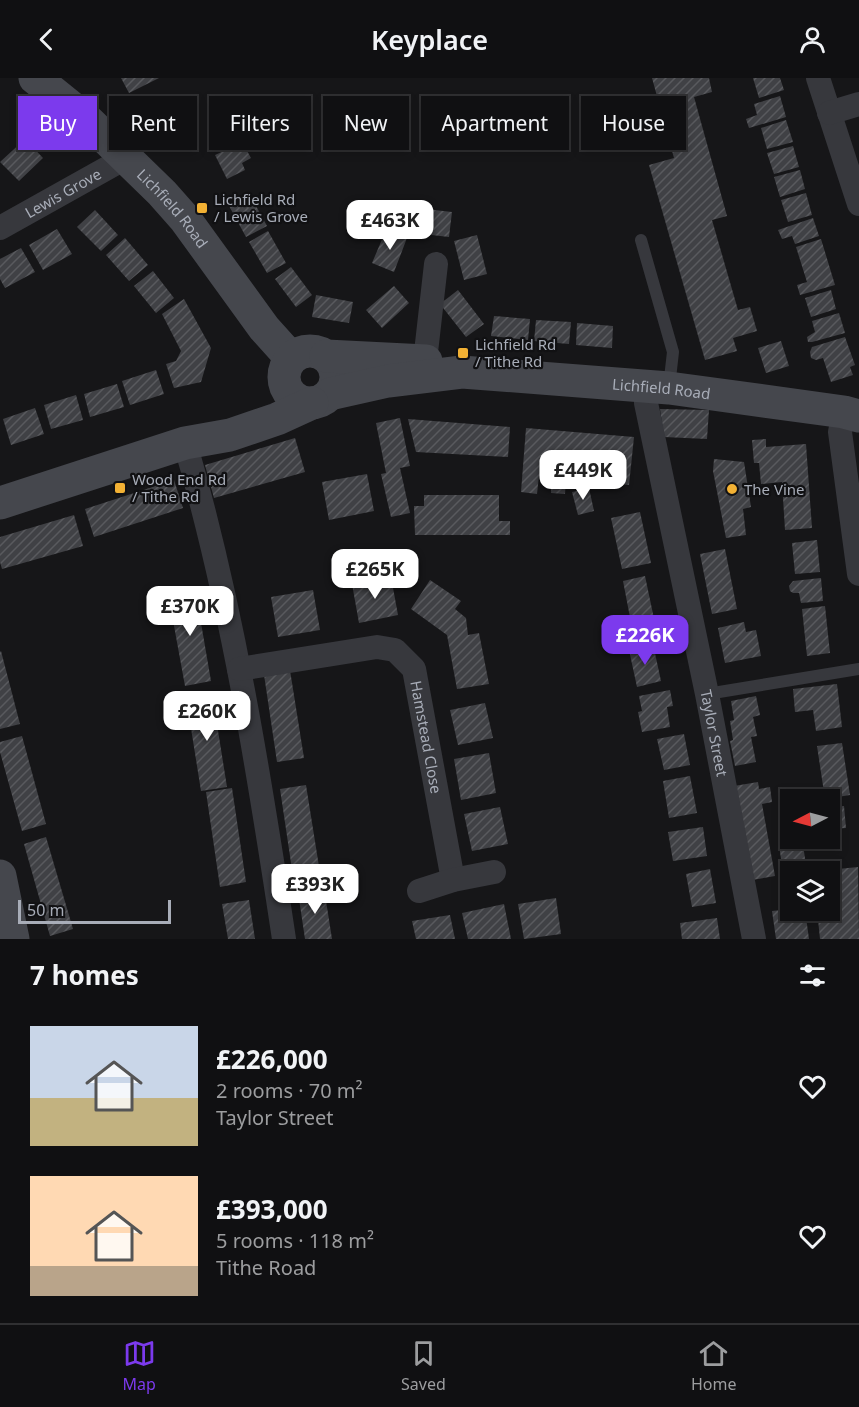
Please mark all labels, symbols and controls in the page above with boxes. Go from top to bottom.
text: Keyplace [371,21,488,58]
icon: back [30,23,63,56]
icon: person [796,23,829,56]
chip: Buy [18,96,97,150]
chip: Rent [109,96,197,150]
chip: Filters [209,96,311,150]
chip: New [323,96,409,150]
chip: Apartment [421,96,569,150]
chip: House [581,96,686,150]
street label: Lewis Grove [21,164,105,222]
street label: Lichfield Road [133,164,213,252]
place label: Lichfield Rd / Lewis Grove [214,189,308,226]
pin: £463K [348,200,432,251]
marker: Lichfield Rd / Lewis Grove [195,201,209,215]
text: £463K [360,206,420,233]
place label: Lichfield Rd / Tithe Rd [475,334,556,371]
marker: Lichfield Rd / Tithe Rd [456,346,470,360]
street label: Lichfield Road [611,374,712,404]
pin: £449K [541,450,625,501]
text: £449K [553,456,613,483]
place label: Wood End Rd / Tithe Rd [132,469,226,506]
place label: The Vine [744,479,805,499]
marker: Wood End Rd / Tithe Rd [113,481,127,495]
marker: The Vine [725,482,739,496]
pin: £265K [333,549,417,600]
text: £265K [345,555,405,582]
pin: £370K [148,586,232,637]
text: £370K [160,592,220,619]
pin: £226K [603,615,687,666]
text: £226K [615,621,675,648]
street label: Hamstead Close [406,679,447,795]
street label: Taylor Street [696,688,733,779]
pin: £260K [165,691,249,742]
text: £260K [177,697,237,724]
north arrow [780,789,840,849]
map controls [780,789,840,921]
button: layers [780,861,840,921]
pin: £393K [273,864,357,915]
text: £393K [285,870,345,897]
scale bar [18,897,171,924]
text: 50 m [27,899,64,921]
text: 7 homes [30,957,139,993]
icon: filters [796,959,829,992]
text: £226,000 [216,1041,328,1077]
icon: home [78,1050,150,1122]
icon: heart [796,1070,829,1103]
text: 2 rooms · 70 m² [216,1077,363,1104]
text: Taylor Street [216,1104,334,1131]
text: £393,000 [216,1191,328,1227]
icon: home [78,1200,150,1272]
icon: heart [796,1220,829,1253]
text: 5 rooms · 118 m² [216,1227,374,1254]
text: Tithe Road [216,1254,316,1281]
tab: Map [123,1337,156,1395]
tab: Saved [401,1337,446,1395]
tab: Home [691,1337,736,1395]

